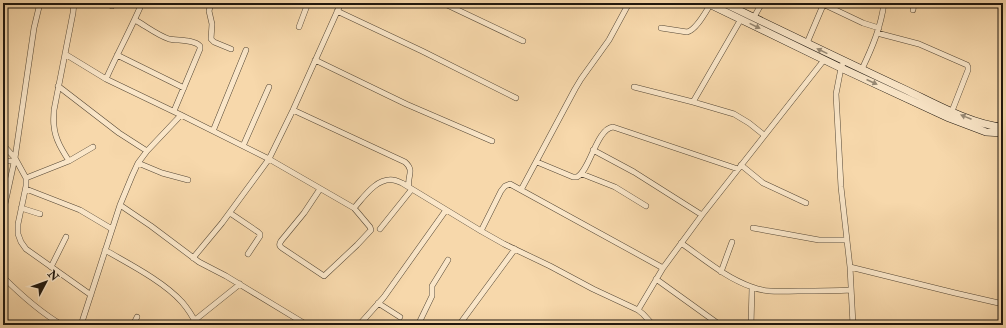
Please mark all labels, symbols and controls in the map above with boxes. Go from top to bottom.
one-way arrow [749,23,761,29]
one-way arrow [817,48,828,54]
one-way arrow [866,79,878,85]
one-way arrow [959,113,971,119]
north arrow [26,262,66,302]
text: N [44,267,62,285]

